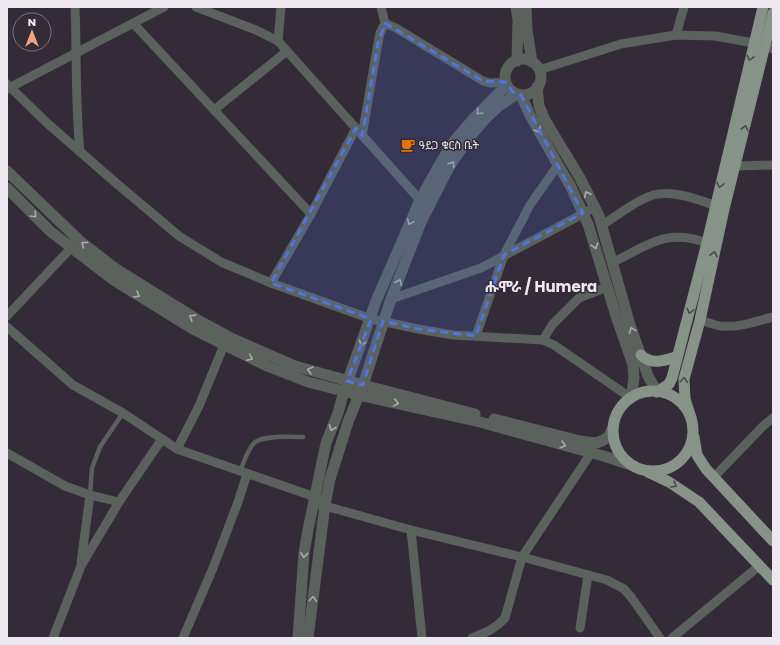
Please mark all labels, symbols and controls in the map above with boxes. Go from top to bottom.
north arrow [12,12,52,52]
text: N [28,14,36,30]
one-way arrow [746,55,755,62]
one-way arrow [476,107,484,115]
one-way arrow [740,124,748,131]
one-way arrow [534,126,541,133]
cafe icon: ዓይጋ ቁርስ ቤት [400,137,416,153]
place label: ዓይጋ ቁርስ ቤት [419,137,479,153]
one-way arrow [447,161,454,168]
one-way arrow [717,182,725,188]
one-way arrow [584,190,592,198]
one-way arrow [29,210,37,218]
one-way arrow [407,218,415,225]
one-way arrow [82,242,89,249]
one-way arrow [590,243,599,250]
one-way arrow [710,251,718,257]
district label: ሑሞራ / Humera [485,276,597,297]
one-way arrow [394,279,402,286]
one-way arrow [133,290,140,297]
one-way arrow [686,308,694,315]
one-way arrow [189,314,196,321]
one-way arrow [628,327,637,334]
one-way arrow [358,339,367,346]
one-way arrow [246,353,254,361]
one-way arrow [307,366,314,375]
one-way arrow [680,377,689,383]
one-way arrow [393,399,399,407]
one-way arrow [329,423,337,431]
one-way arrow [560,441,566,449]
one-way arrow [670,480,677,487]
one-way arrow [300,551,309,558]
one-way arrow [308,596,317,602]

